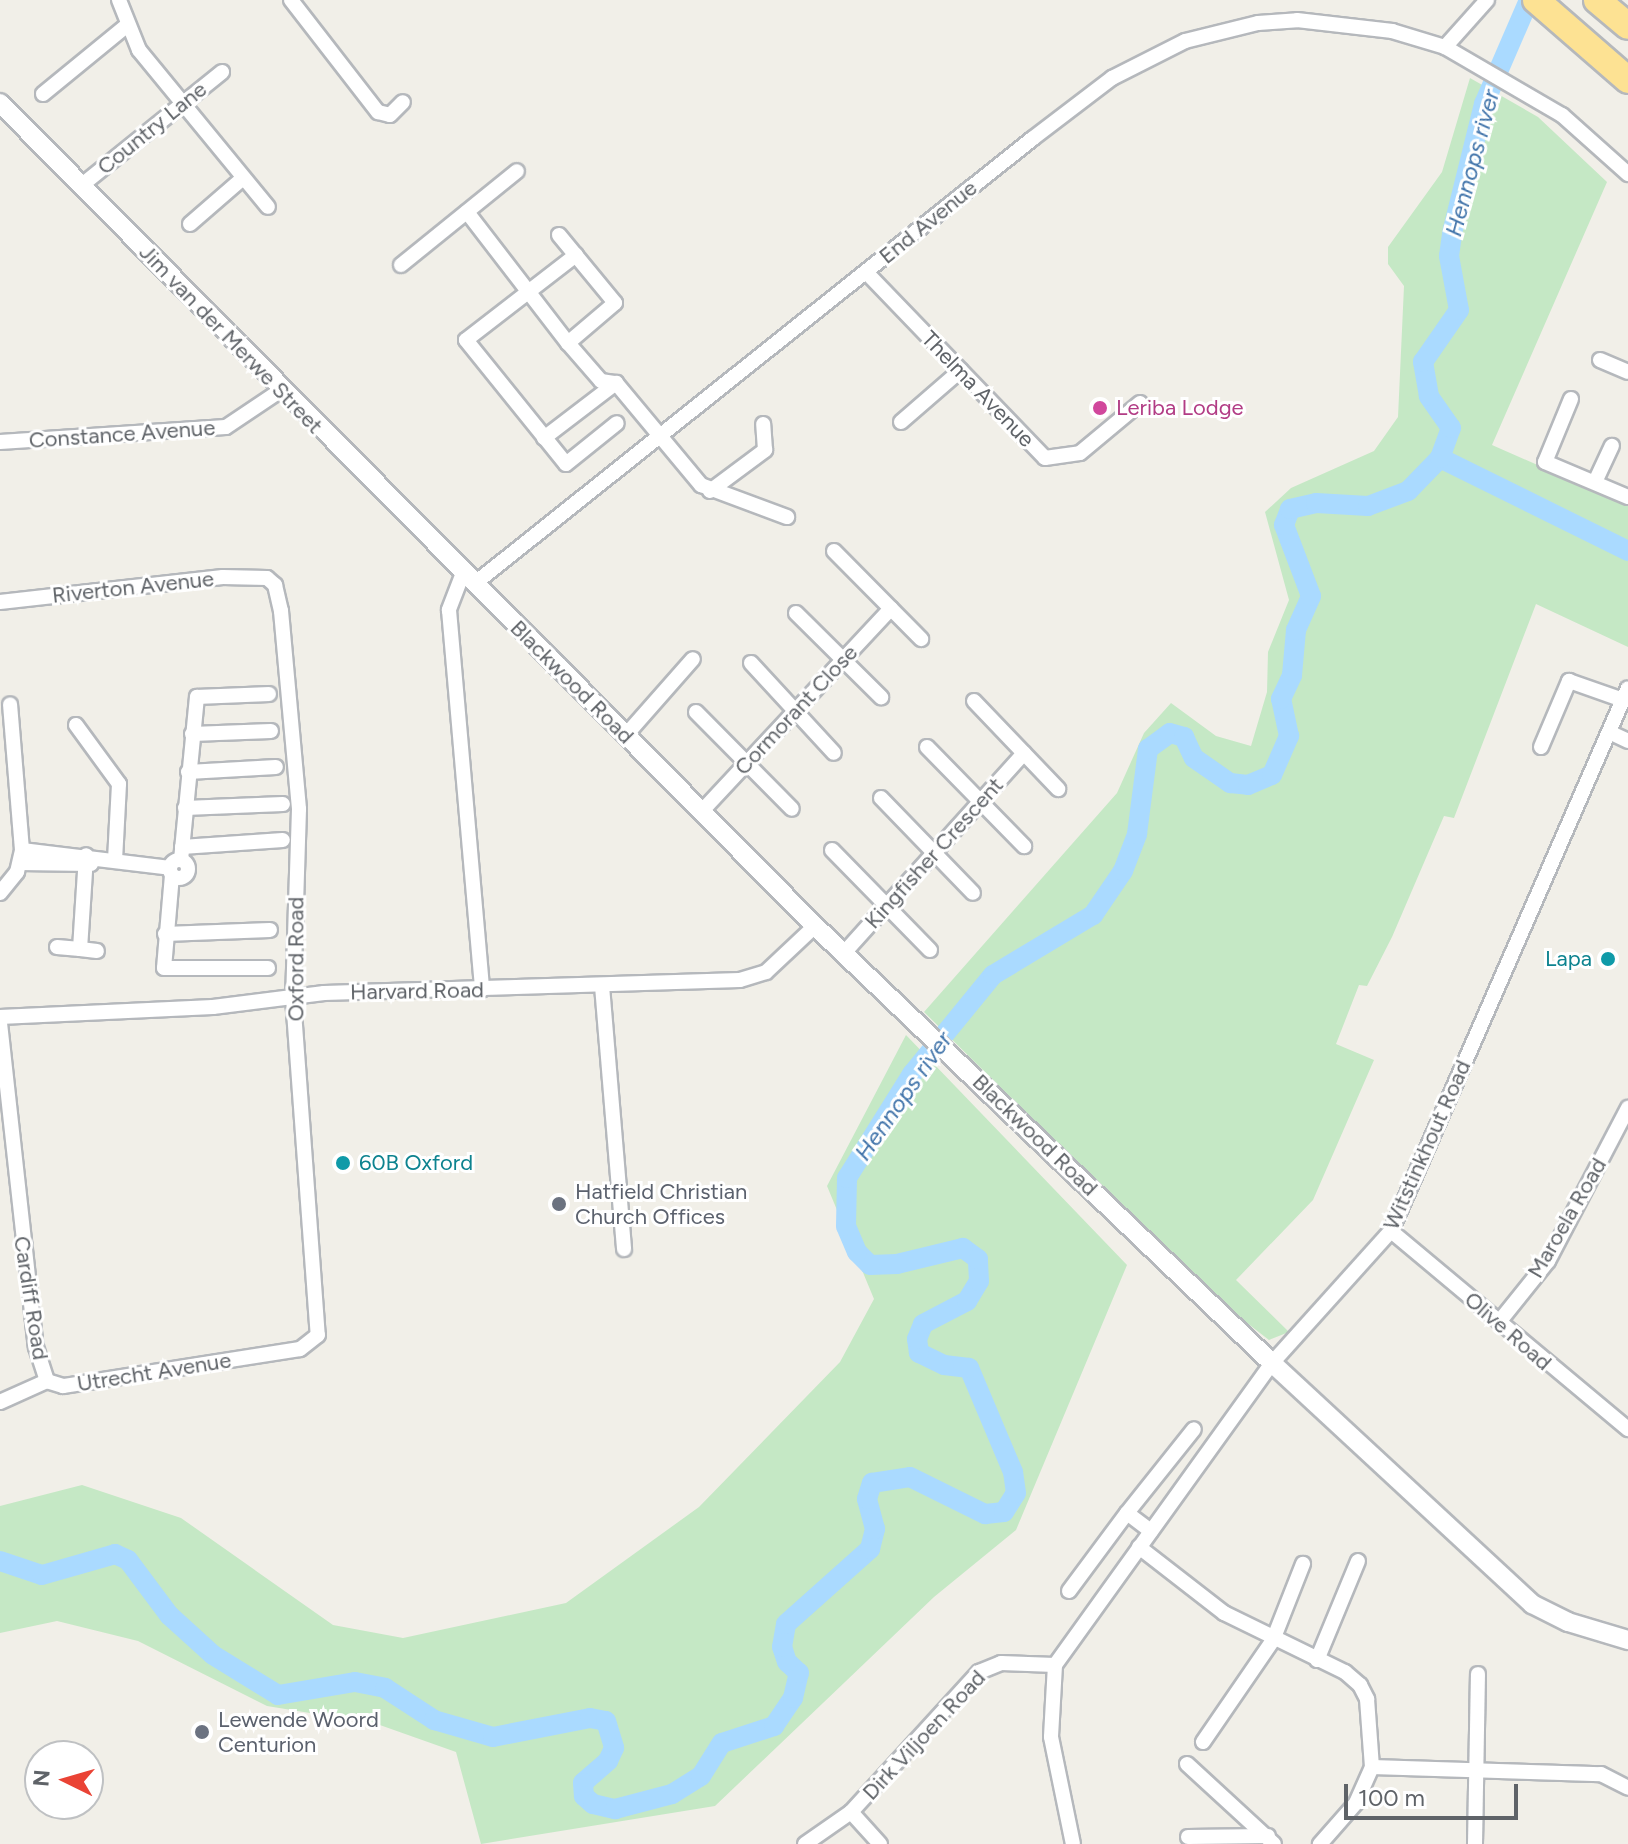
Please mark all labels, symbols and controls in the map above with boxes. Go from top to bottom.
street label: Country Lane [92,76,212,180]
water label: Hennops river [1439,87,1505,239]
street label: End Avenue [874,175,982,269]
street label: Jim van der Merwe Street [134,239,328,439]
street label: Thelma Avenue [916,326,1040,452]
place label: Leriba Lodge [1116,395,1244,421]
marker: Leriba Lodge [1091,399,1109,417]
street label: Constance Avenue [28,414,216,454]
street label: Riverton Avenue [51,565,215,609]
street label: Blackwood Road [505,615,639,749]
street label: Cormorant Close [729,640,863,780]
street label: Kingfisher Crescent [859,772,1009,934]
street label: Oxford Road [283,897,309,1021]
place label: Lapa [1545,946,1592,972]
marker: Lapa [1599,950,1617,968]
street label: Harvard Road [350,977,484,1005]
water label: Hennops river [848,1026,958,1166]
street label: Witstinkhout Road [1378,1056,1476,1234]
street label: Blackwood Road [967,1069,1103,1201]
place label: 60B Oxford [359,1150,473,1176]
street label: Maroela Road [1522,1153,1612,1283]
marker: 60B Oxford [334,1154,352,1172]
place label: Hatfield Christian Church Offices [575,1178,747,1230]
marker: Hatfield Christian Church Offices [550,1195,568,1213]
street label: Cardiff Road [8,1234,54,1362]
street label: Olive Road [1459,1286,1557,1376]
street label: Utrecht Avenue [75,1347,233,1397]
street label: Dirk Viljoen Road [857,1665,991,1805]
place label: Lewende Woord Centurion [218,1706,379,1758]
marker: Lewende Woord Centurion [193,1723,211,1741]
north arrow [24,1740,104,1820]
text: N [27,1768,56,1788]
scale bar [1348,1768,1522,1818]
text: 100 m [1358,1783,1425,1812]

